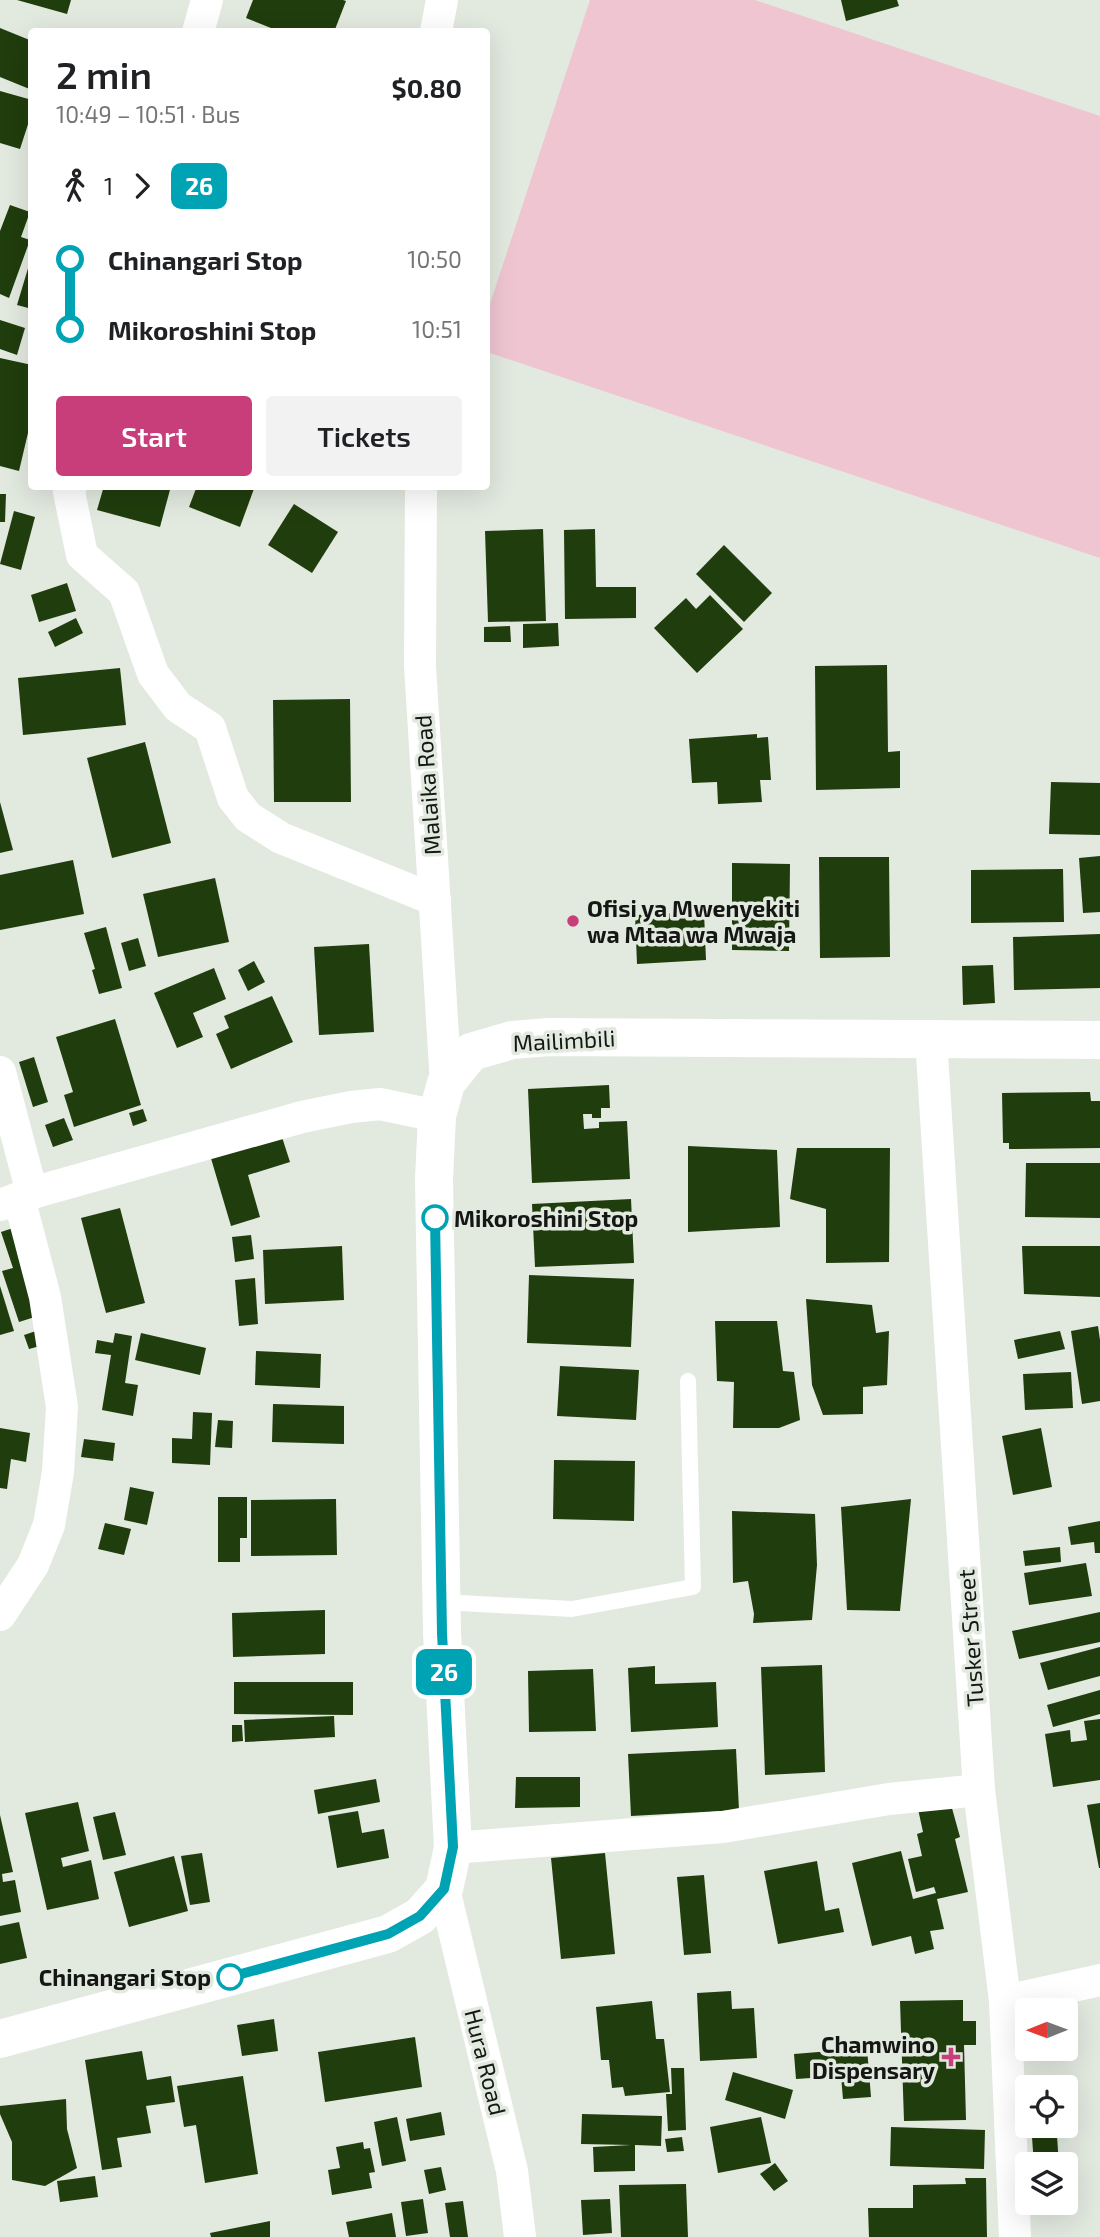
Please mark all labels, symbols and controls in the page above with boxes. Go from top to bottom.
text: 2 min [56,51,152,97]
text: $0.80 [392,72,462,103]
text: 10:49 – 10:51 · Bus [56,100,240,128]
icon: walk [56,167,94,205]
icon: forward [123,167,161,205]
text: 26 [185,171,213,200]
text: 1 [104,172,113,200]
text: Chinangari Stop [108,244,303,275]
text: 10:50 [407,245,462,273]
text: Mikoroshini Stop [108,314,316,345]
text: 10:51 [412,315,462,343]
button: Start [56,396,252,476]
button: Tickets [266,396,462,476]
street label: Malaika Road [408,714,446,856]
place label: Ofisi ya Mwenyekiti wa Mtaa wa Mwaja [587,894,800,948]
marker: Ofisi ya Mwenyekiti wa Mtaa wa Mwaja [565,913,581,929]
street label: Mailimbili [512,1023,616,1057]
place label: Mikoroshini Stop [454,1204,638,1232]
marker: Mikoroshini Stop [422,1205,448,1231]
street label: Tusker Street [951,1568,989,1708]
line badge: 26 [412,1649,476,1695]
text: 26 [430,1657,458,1686]
place label: Chinangari Stop [39,1963,211,1991]
marker: Chinangari Stop [217,1964,243,1990]
north arrow [1015,1998,1078,2062]
map controls [1015,1998,1078,2215]
street label: Hura Road [459,2006,513,2118]
place label: Chamwino Dispensary [812,2030,935,2084]
marker: Chamwino Dispensary [941,2047,961,2067]
button: locate [1015,2075,1078,2138]
button: layers [1015,2152,1078,2215]

